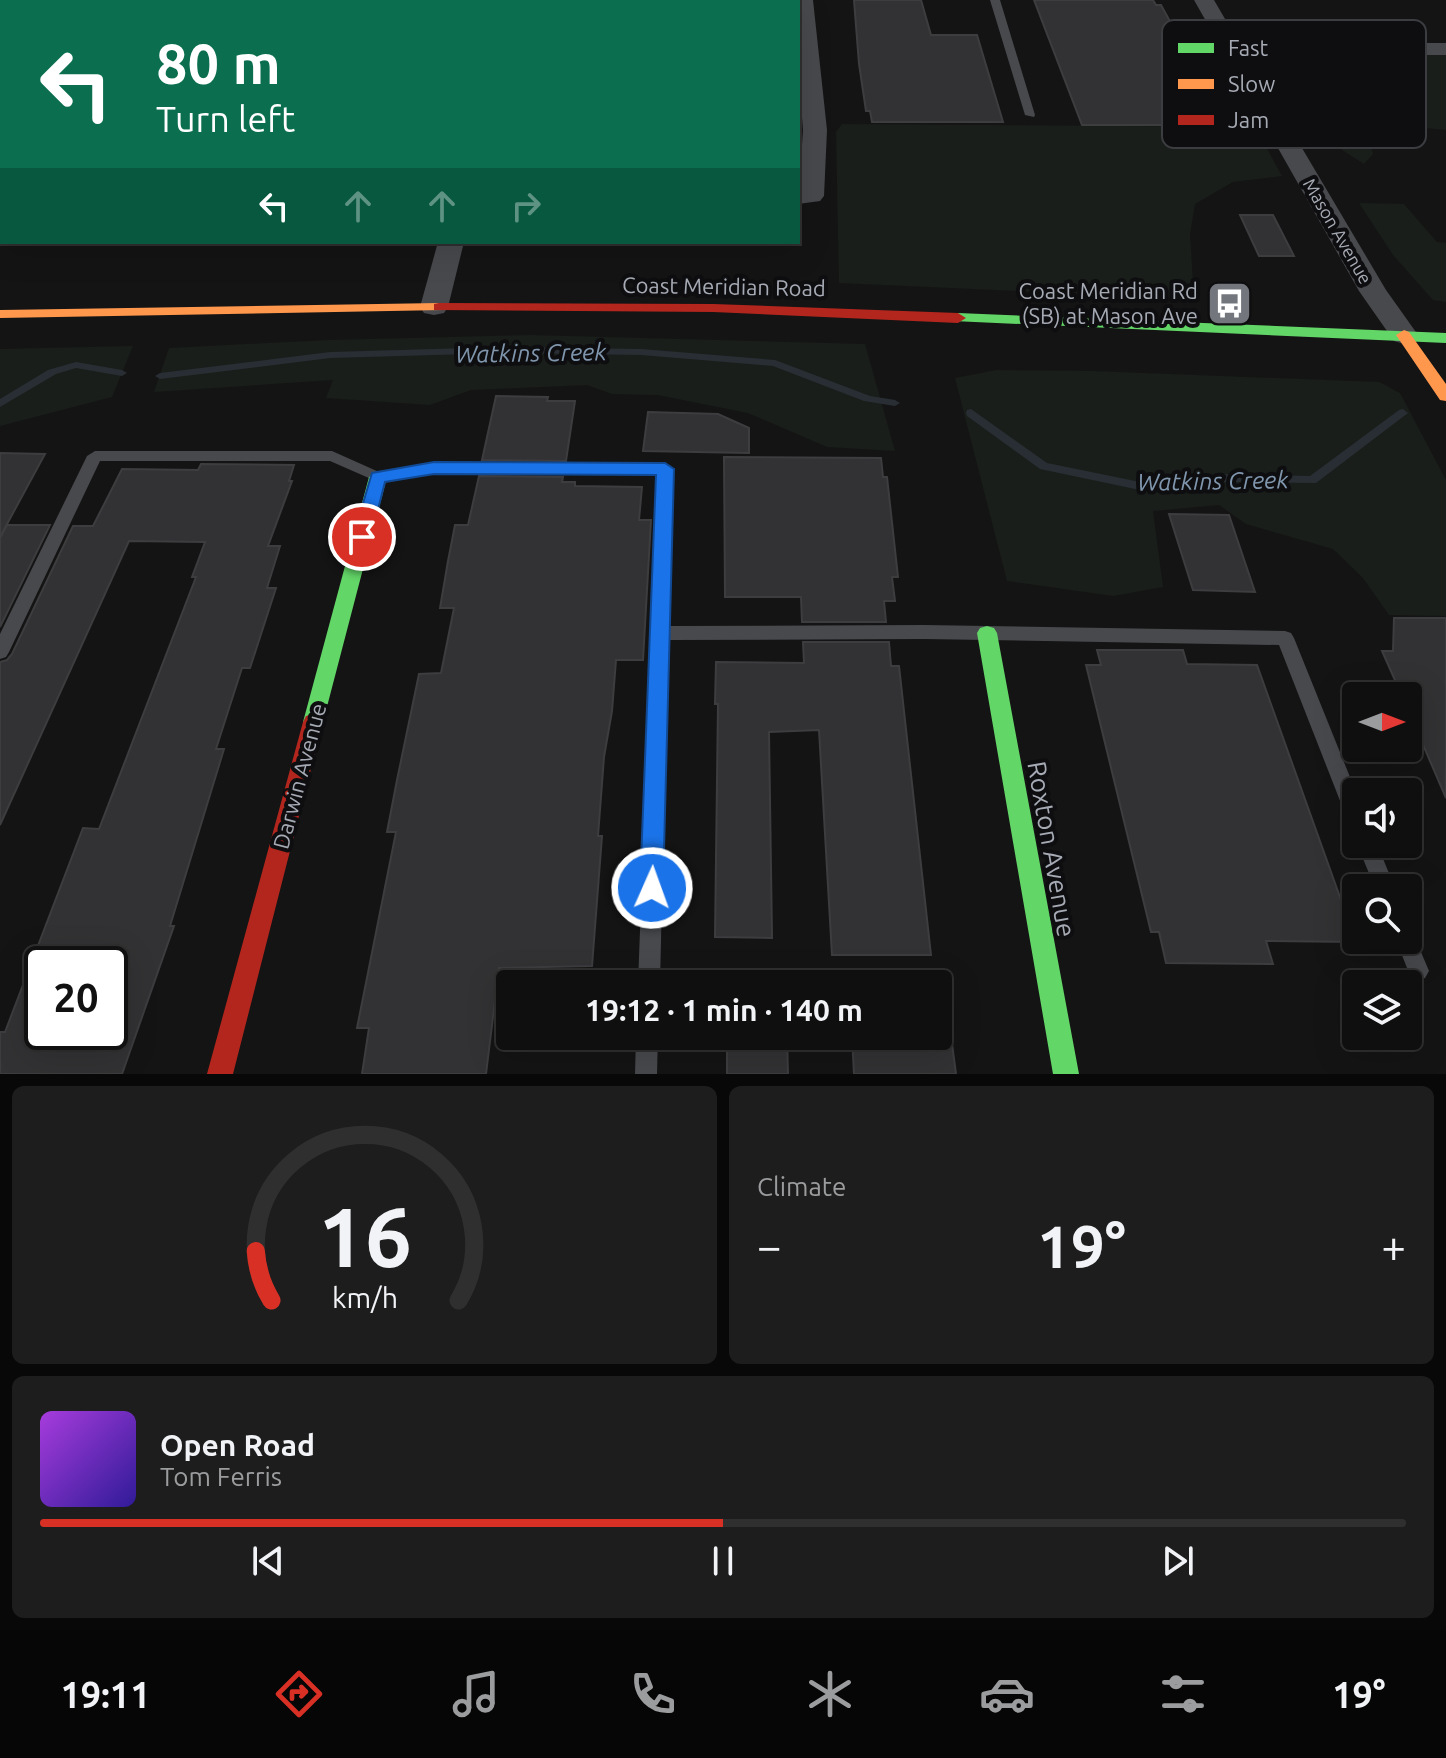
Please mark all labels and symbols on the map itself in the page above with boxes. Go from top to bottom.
legend [1162,20,1426,148]
text: Fast [1228,35,1269,60]
text: Slow [1228,71,1275,96]
text: Jam [1228,107,1269,132]
street label: Mason Avenue [1300,175,1376,287]
street label: Coast Meridian Road [622,272,826,300]
place label: Coast Meridian Rd (SB) at Mason Ave [1019,278,1198,329]
bus stop icon: Coast Meridian Rd (SB) at Mason Ave [1205,279,1253,327]
water label: Watkins Creek [455,338,608,368]
water label: Watkins Creek [1137,466,1290,496]
pin [328,503,396,571]
north arrow [1342,682,1422,762]
street label: Darwin Avenue [268,700,330,852]
street label: Roxton Avenue [1022,759,1082,939]
position arrow [610,846,694,930]
speed limit sign: 20 [24,946,128,1050]

